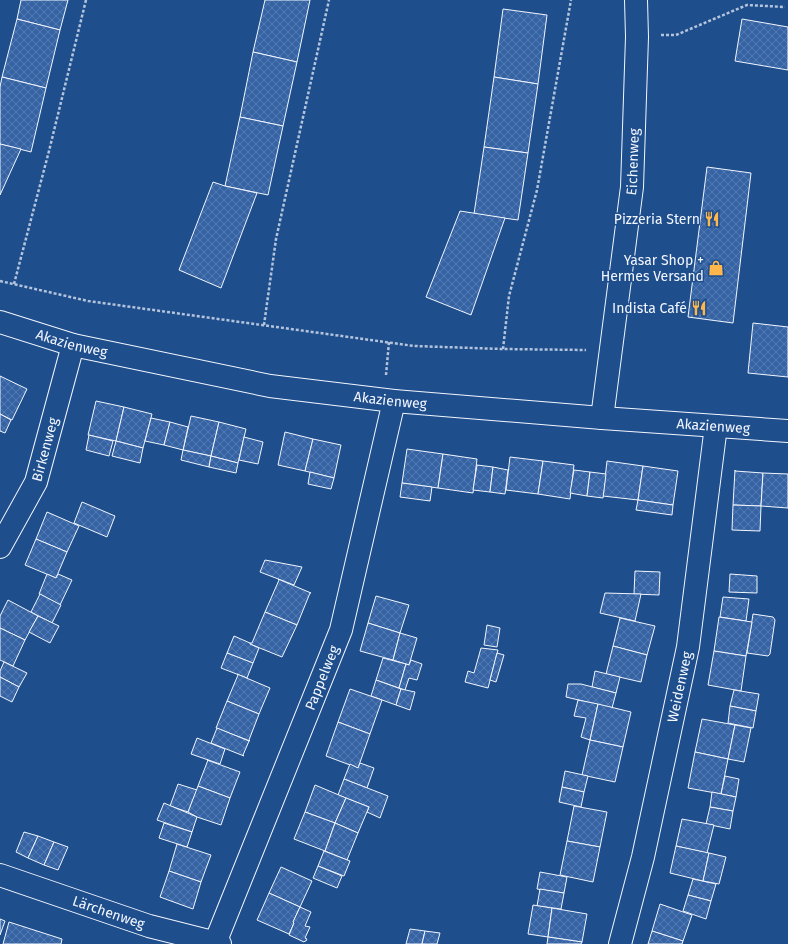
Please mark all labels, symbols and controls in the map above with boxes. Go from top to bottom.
street label: Eichenweg [623,127,643,197]
restaurant icon: Pizzeria Stern [703,210,721,228]
place label: Pizzeria Stern [614,211,700,228]
place label: Yasar Shop + Hermes Versand [601,252,704,285]
shop icon: Yasar Shop + Hermes Versand [707,259,725,277]
restaurant icon: Indista Café [690,299,708,317]
place label: Indista Café [612,300,687,317]
street label: Akazienweg [34,326,110,361]
street label: Akazienweg [353,388,428,413]
street label: Birkenweg [28,415,62,484]
street label: Akazienweg [676,415,751,437]
street label: Pappelweg [302,642,343,713]
street label: Weidenweg [664,649,696,724]
street label: Lärchenweg [70,892,148,933]

